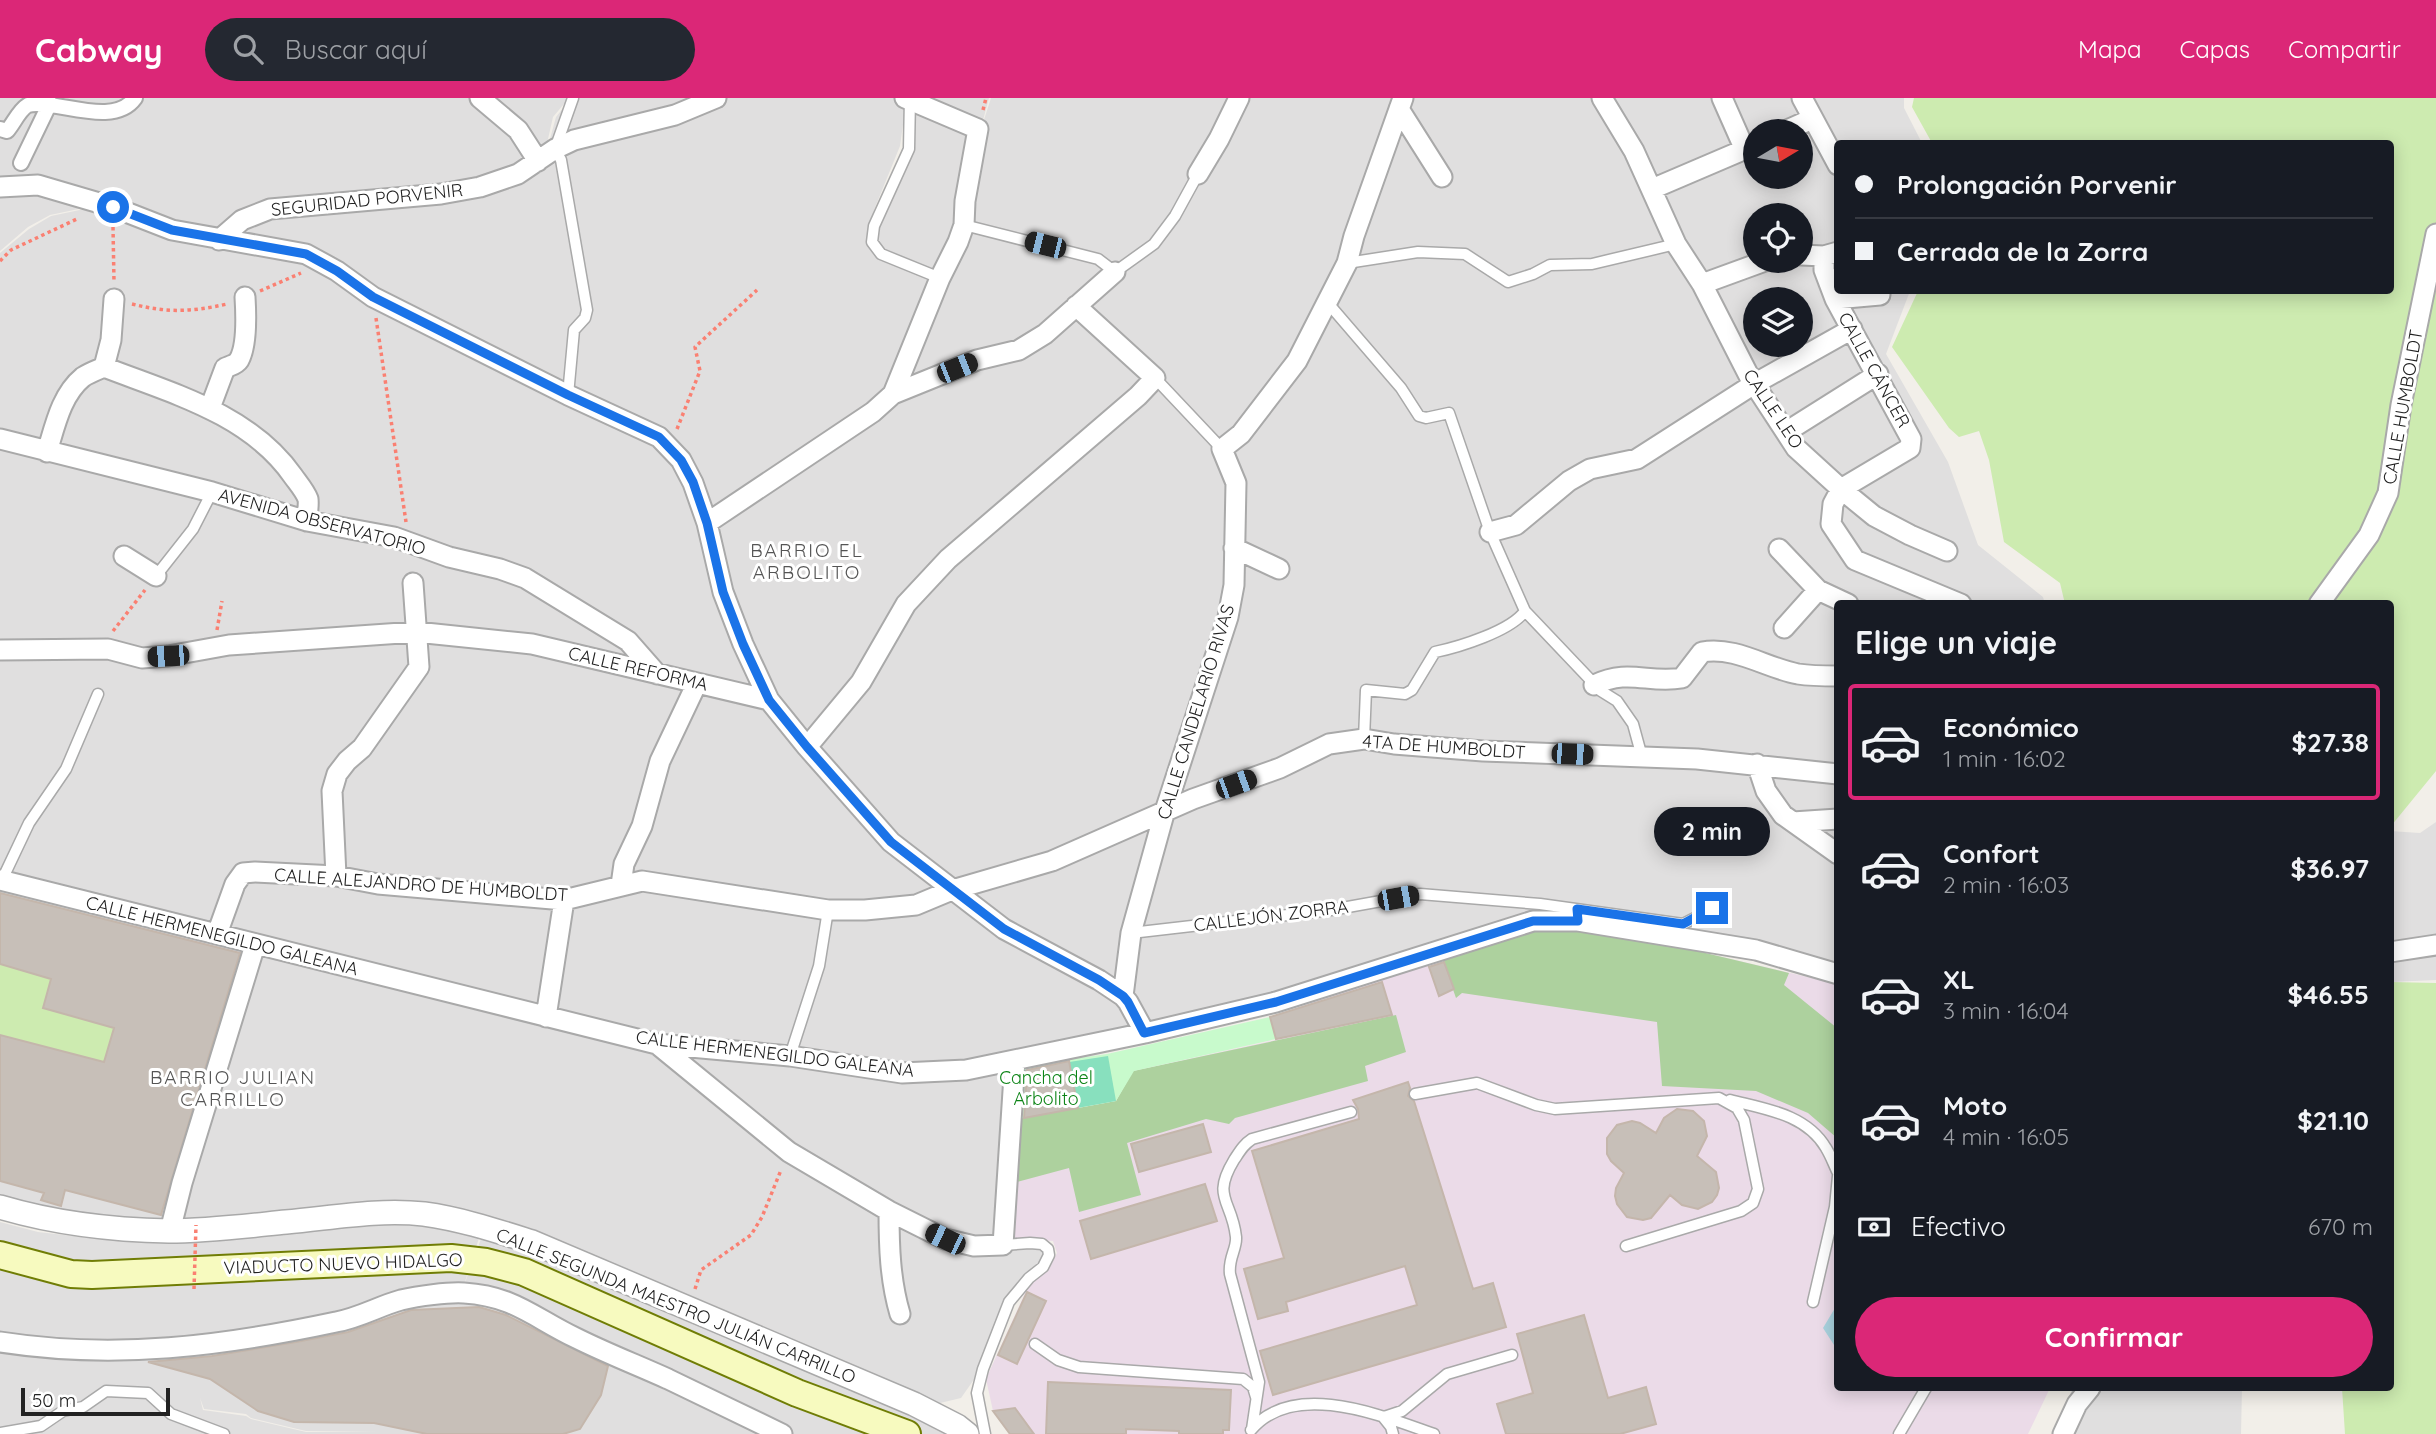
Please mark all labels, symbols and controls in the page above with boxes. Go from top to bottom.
search box [205,18,695,81]
text: Cabway [35,29,163,70]
icon: search [229,30,267,68]
text: Buscar aquí [285,33,427,66]
text: Mapa [2078,34,2142,64]
text: Capas [2180,34,2250,64]
text: Compartir [2288,34,2401,64]
north arrow [1743,119,1813,189]
map controls [1743,119,1813,357]
text: Prolongación Porvenir [1897,168,2177,201]
street label: SEGURIDAD PORVENIR [270,178,464,221]
route start [97,191,129,223]
button: locate [1743,203,1813,273]
car [1023,230,1068,260]
text: Cerrada de la Zorra [1897,235,2148,268]
button: layers [1743,287,1813,357]
street label: CALLE CÁNCER [1833,308,1916,431]
street label: CALLE HUMBOLDT [2378,328,2427,486]
car [934,350,981,386]
street label: CALLE LEO [1738,364,1808,453]
street label: AVENIDA OBSERVATORIO [216,483,428,560]
district label: BARRIO EL ARBOLITO [750,538,864,584]
street label: CALLE CANDELARIO RIVAS [1152,602,1239,822]
text: Elige un viaje [1855,622,2057,662]
street label: CALLE REFORMA [566,641,710,696]
car [147,644,190,668]
icon: car [1859,711,1922,774]
text: Económico [1943,711,2079,744]
text: $27.38 [2292,726,2369,759]
street label: 4TA DE HUMBOLDT [1362,729,1526,764]
car [1551,743,1594,765]
text: 1 min · 16:02 [1943,744,2066,773]
car [1213,767,1260,801]
callout: 2 min [1654,806,1770,856]
text: 2 min [1682,817,1742,846]
icon: car [1859,837,1922,900]
text: Confort [1943,837,2040,870]
text: $36.97 [2290,852,2369,885]
street label: CALLE ALEJANDRO DE HUMBOLDT [273,863,569,906]
text: 2 min · 16:03 [1943,870,2069,899]
car [1376,884,1421,912]
street label: CALLE HERMENEGILDO GALEANA [84,890,361,981]
route end [1696,892,1728,924]
street label: CALLEJÓN ZORRA [1192,895,1350,936]
icon: car [1859,963,1922,1026]
text: XL [1943,963,1975,996]
text: $46.55 [2287,978,2369,1011]
text: 3 min · 16:04 [1943,996,2069,1025]
street label: CALLE HERMENEGILDO GALEANA [635,1025,916,1082]
district label: BARRIO JULIAN CARRILLO [150,1065,316,1111]
park label: Cancha del Arbolito [999,1066,1093,1110]
icon: car [1859,1089,1922,1152]
text: Moto [1943,1089,2007,1122]
text: $21.10 [2297,1104,2369,1137]
text: 4 min · 16:05 [1943,1122,2069,1151]
icon: cash [1855,1208,1893,1246]
text: Efectivo [1911,1210,2006,1243]
text: 670 m [2308,1212,2373,1241]
car [922,1220,969,1258]
street label: CALLE SEGUNDA MAESTRO JULIÁN CARRILLO [493,1223,859,1388]
street label: VIADUCTO NUEVO HIDALGO [223,1248,463,1279]
button: Confirmar [1855,1297,2373,1377]
scale bar [21,1385,170,1417]
text: 50 m [32,1388,76,1412]

